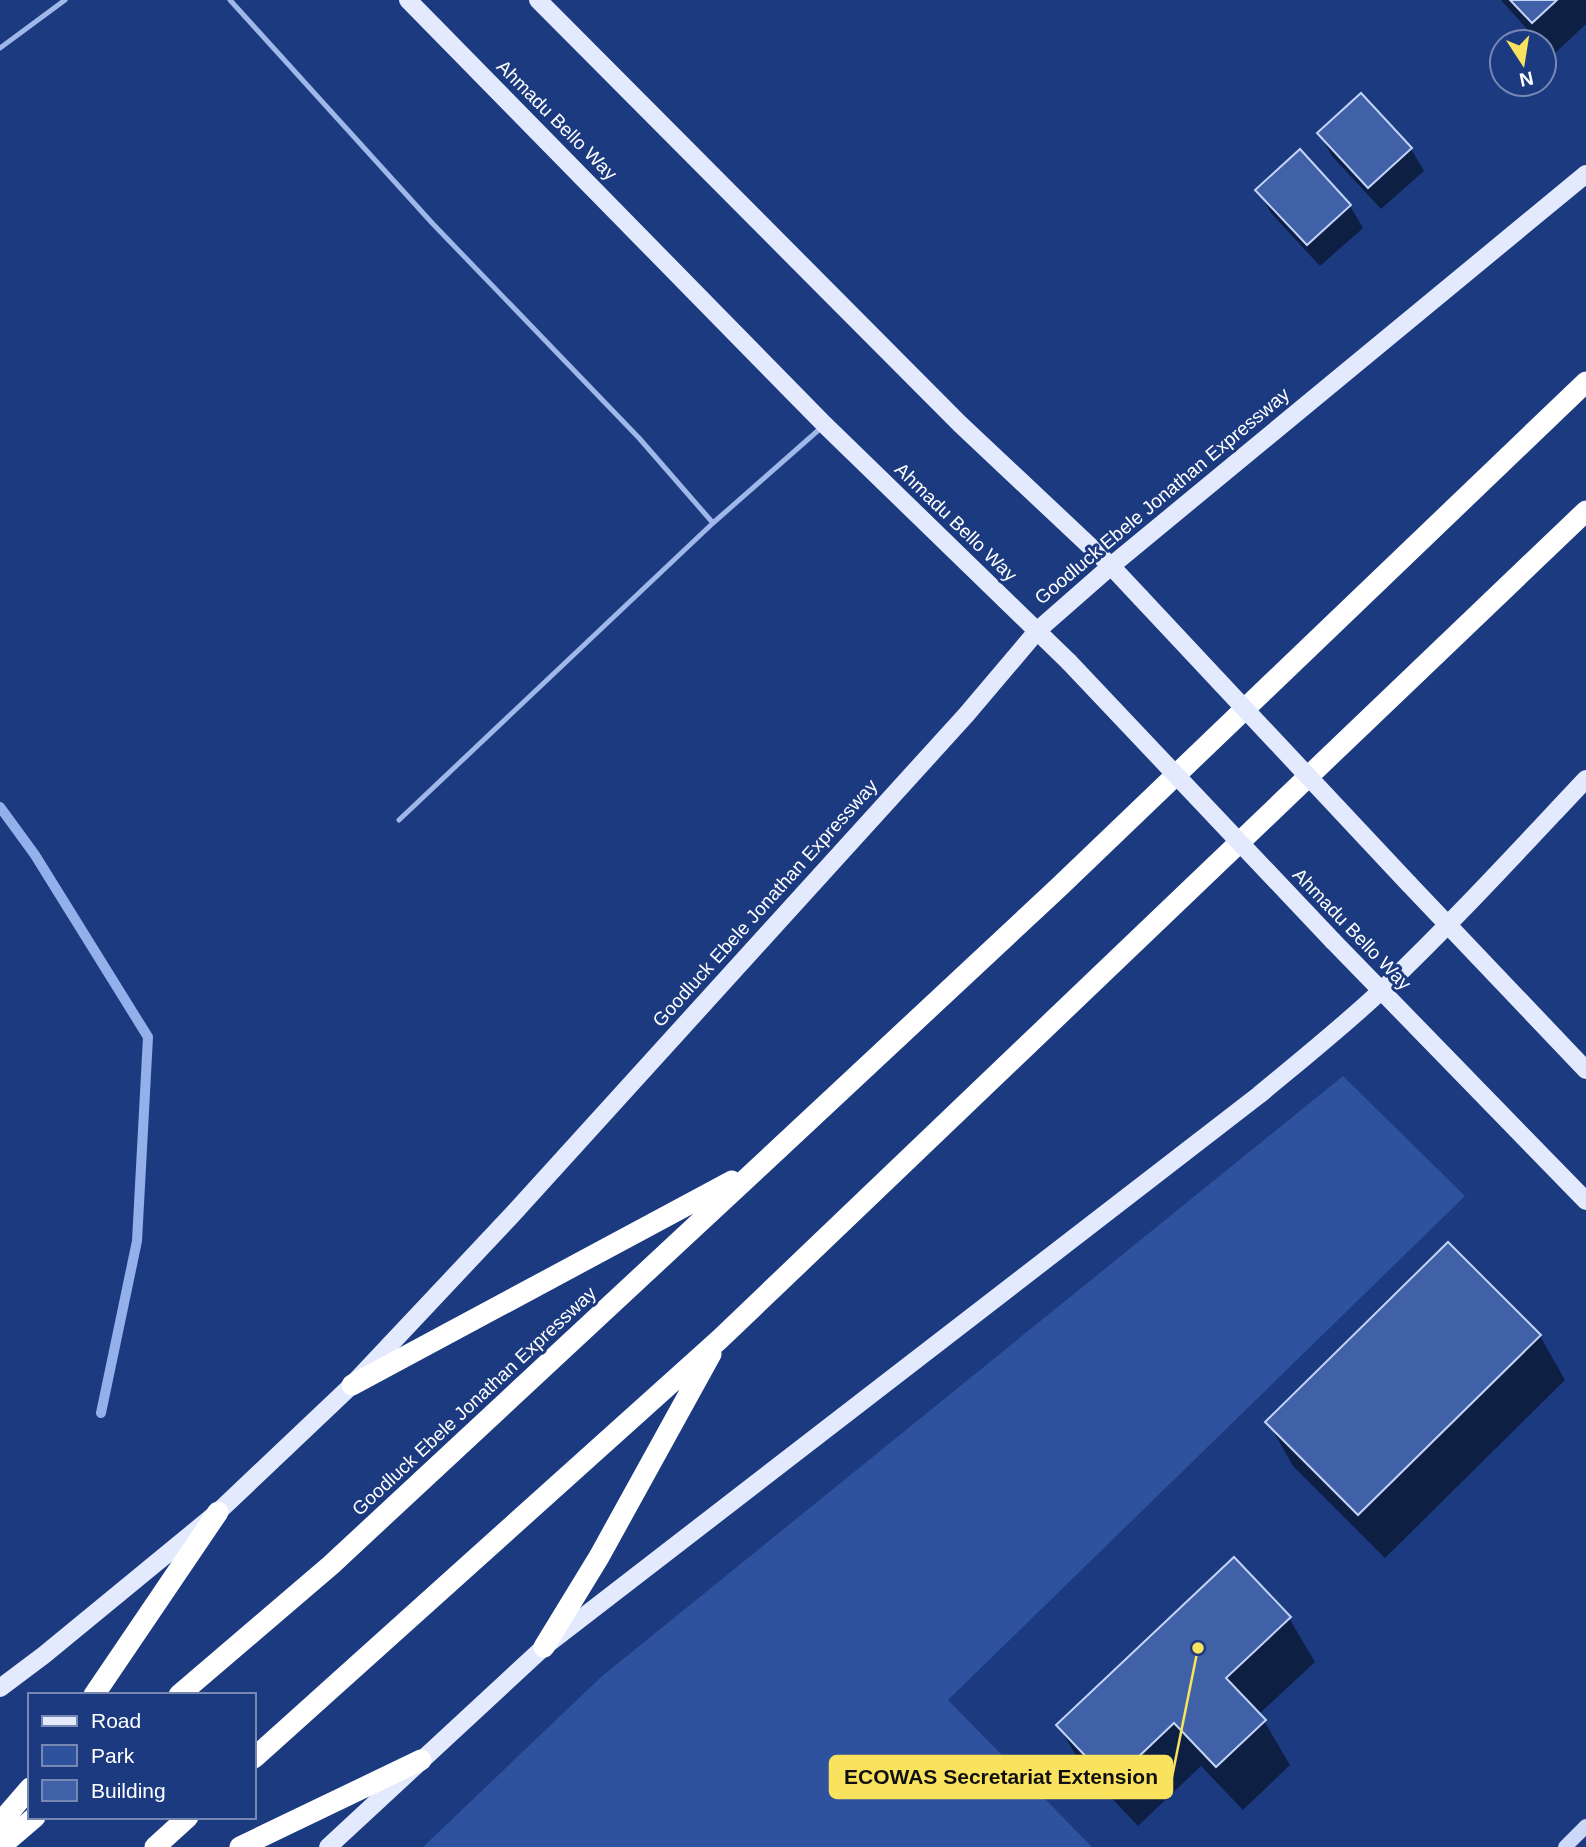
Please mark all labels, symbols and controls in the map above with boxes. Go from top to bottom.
north arrow [1488,28,1558,98]
street label: Ahmadu Bello Way [493,56,622,185]
text: N [1518,67,1535,91]
street label: Goodluck Ebele Jonathan Expressway [1031,383,1294,609]
street label: Ahmadu Bello Way [891,459,1022,586]
street label: Goodluck Ebele Jonathan Expressway [648,775,882,1031]
street label: Ahmadu Bello Way [1289,864,1416,995]
street label: Goodluck Ebele Jonathan Expressway [348,1282,600,1520]
legend [28,1693,256,1819]
text: Road [91,1709,141,1732]
text: Park [91,1744,135,1767]
callout: ECOWAS Secretariat Extension [830,1756,1172,1798]
text: ECOWAS Secretariat Extension [844,1765,1158,1788]
text: Building [91,1779,166,1802]

